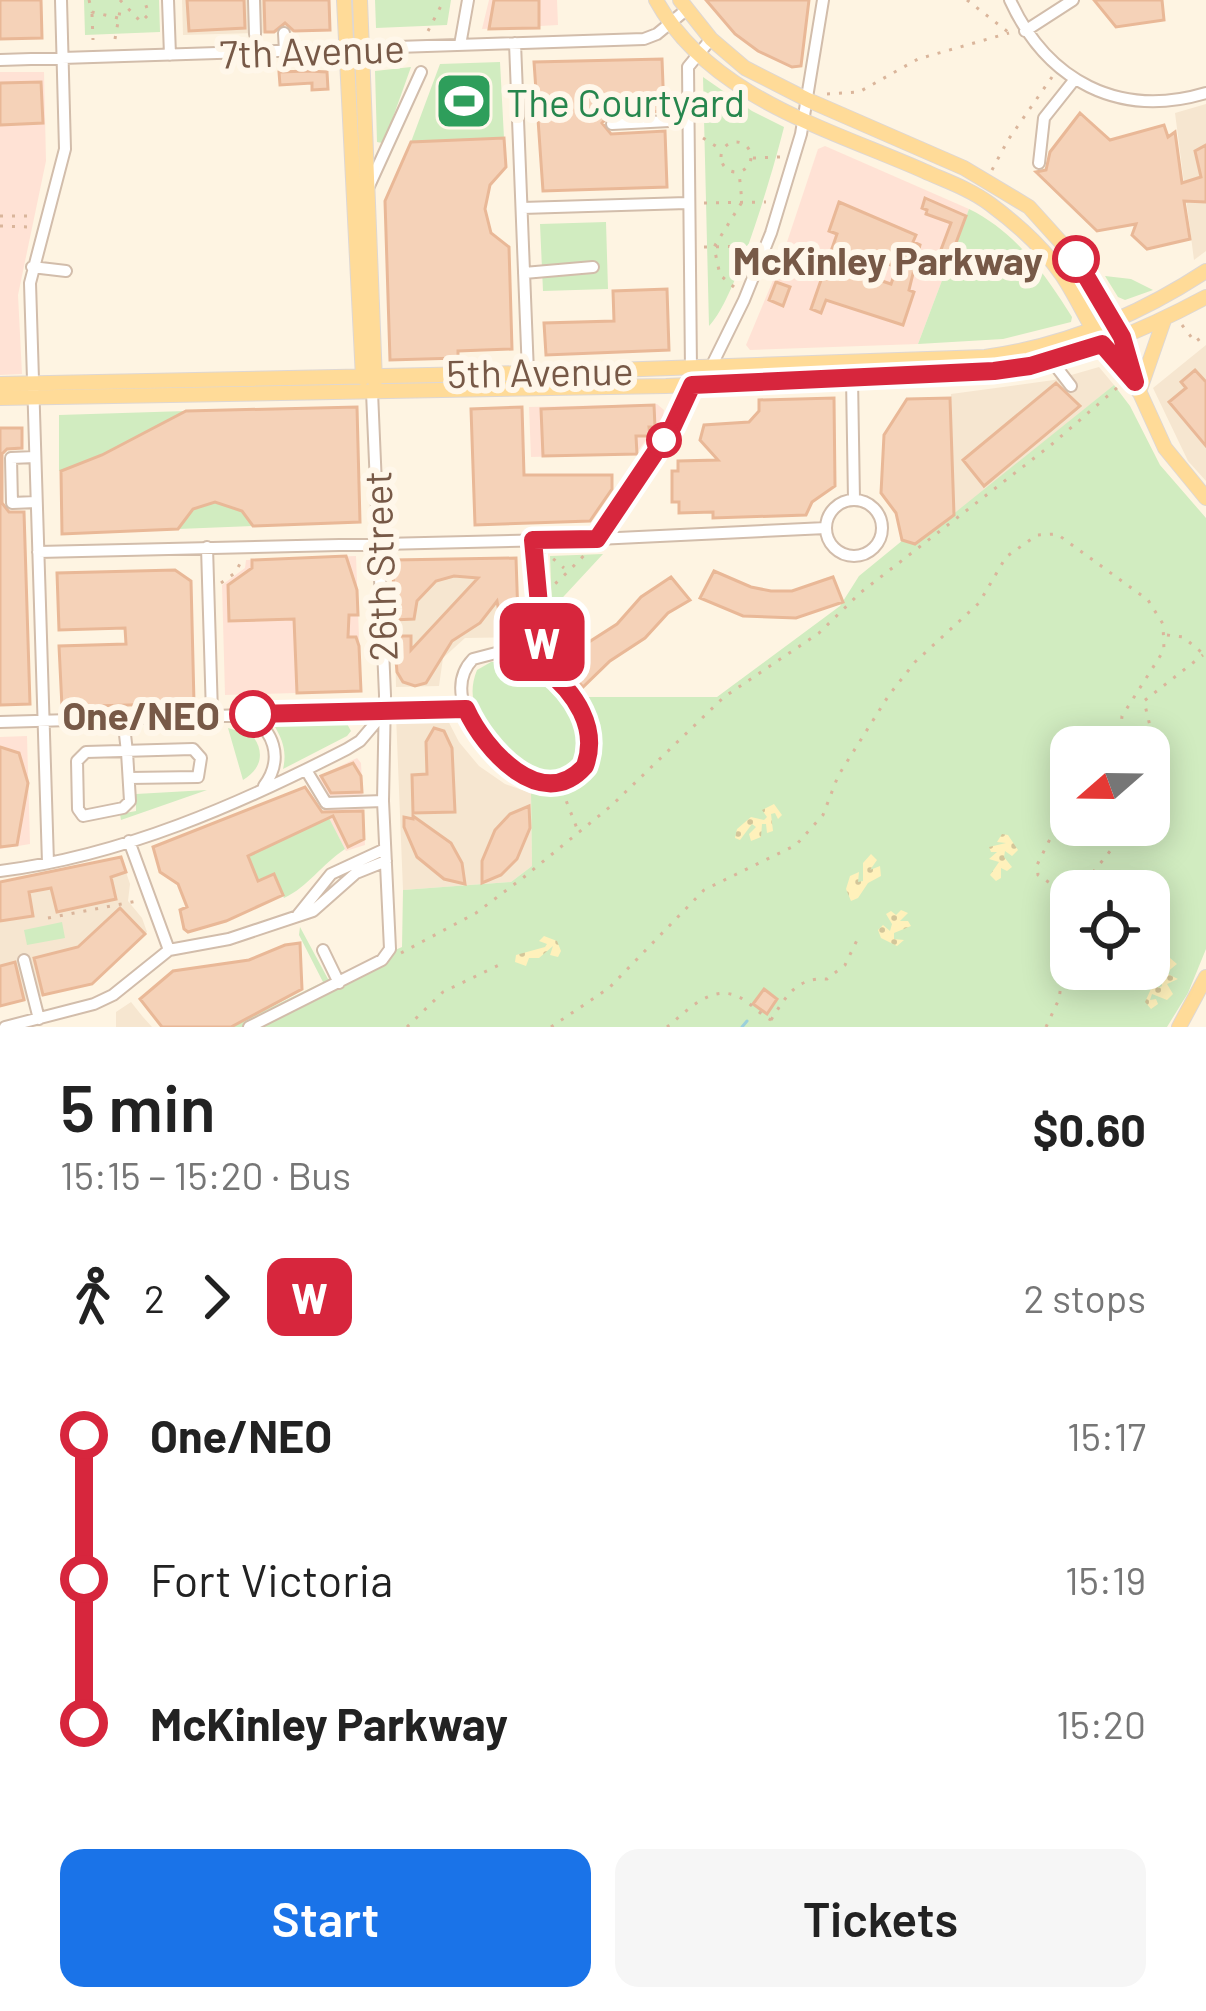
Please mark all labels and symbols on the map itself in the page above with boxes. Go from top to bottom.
street label: 7th Avenue [219,23,405,77]
sports icon: The Courtyard [433,70,495,132]
place label: The Courtyard [506,78,745,125]
place label: McKinley Parkway [733,236,1043,283]
marker: McKinley Parkway [1054,237,1098,281]
street label: 5th Avenue [446,346,634,396]
unlabelled marker [648,424,680,456]
street label: 26th Street [352,470,406,662]
line badge: W [503,603,581,681]
place label: One/NEO [62,691,220,738]
marker: One/NEO [231,692,275,736]
north arrow [1050,726,1170,846]

